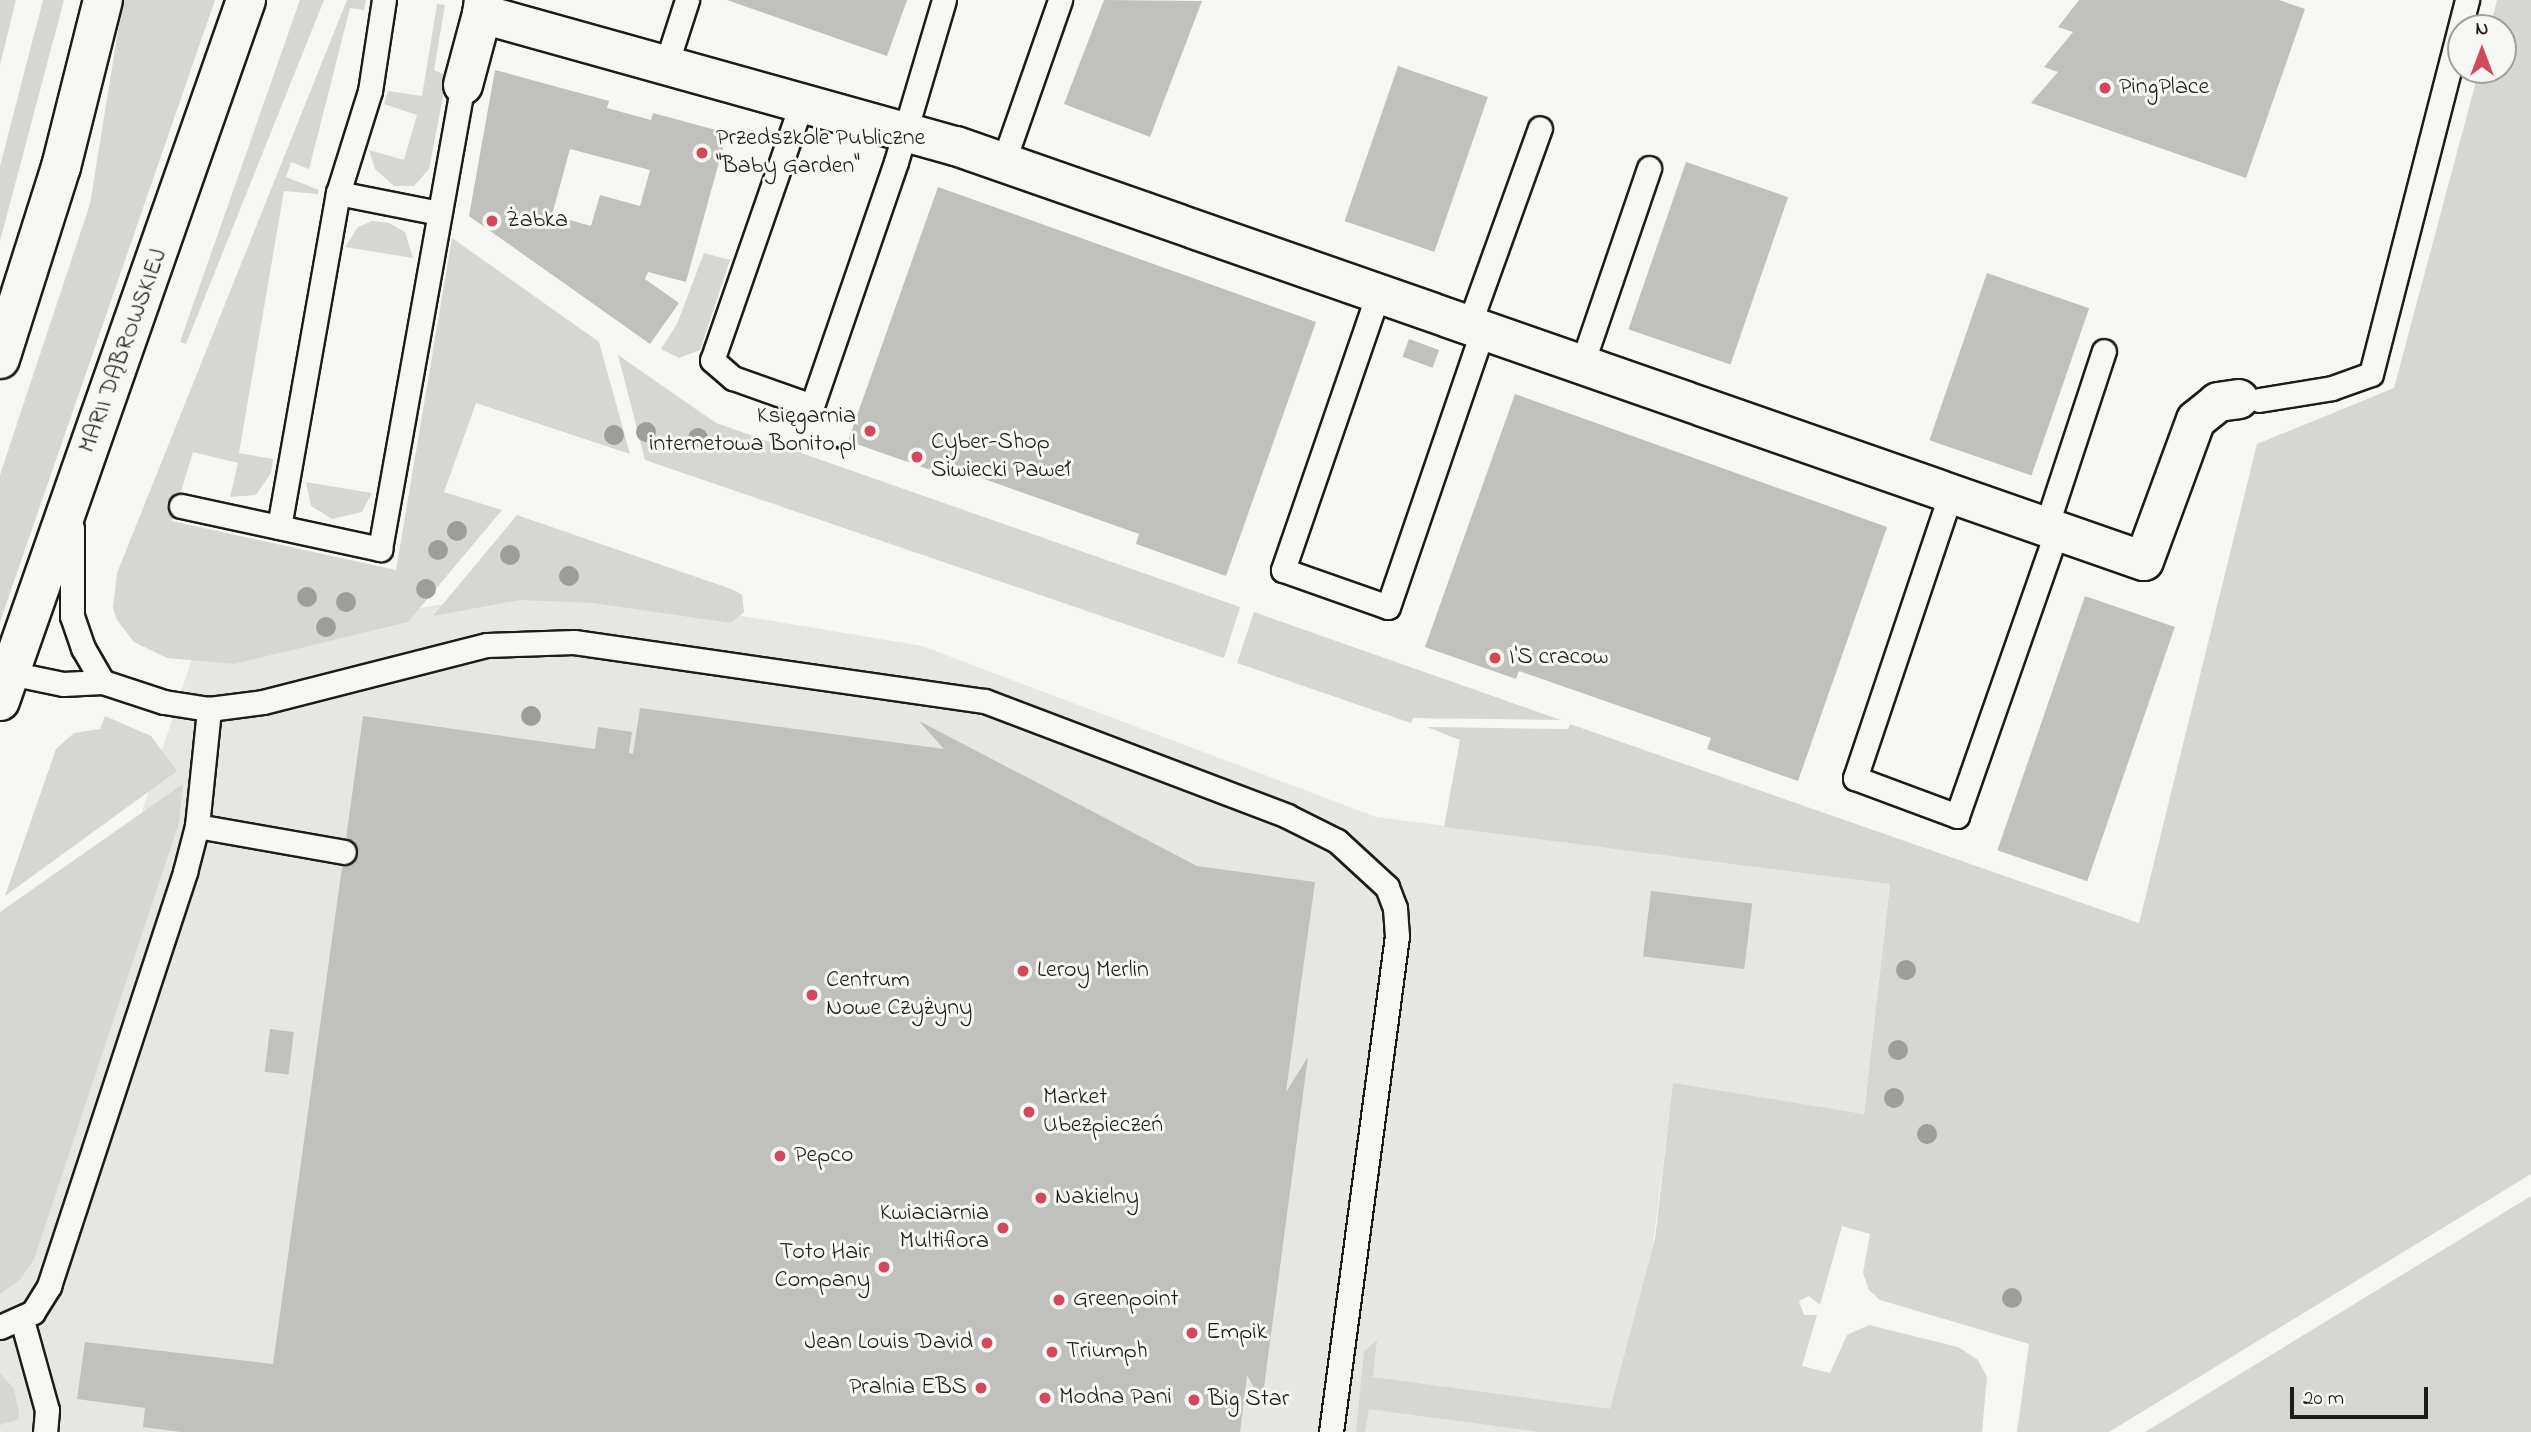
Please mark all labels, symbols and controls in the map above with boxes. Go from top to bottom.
north arrow [2447,14,2517,84]
text: N [2476,16,2488,43]
place label: PingPlace [2119,74,2209,102]
marker: PingPlace [2097,80,2113,96]
place label: Przedszkole Publiczne "Baby Garden" [716,125,925,181]
marker: Przedszkole Publiczne "Baby Garden" [694,145,710,161]
place label: Żabka [506,207,568,235]
marker: Żabka [484,213,500,229]
street label: MARII DĄBROWSKIEJ [74,245,174,457]
place label: Księgarnia internetowa Bonito.pl [649,403,856,459]
marker: Księgarnia internetowa Bonito.pl [862,423,878,439]
place label: Cyber-Shop Siwiecki Paweł [931,429,1070,485]
marker: Cyber-Shop Siwiecki Paweł [909,449,925,465]
place label: I'S cracow [1509,644,1608,672]
marker: I'S cracow [1487,650,1503,666]
place label: Leroy Merlin [1037,957,1149,985]
marker: Leroy Merlin [1015,963,1031,979]
place label: Centrum Nowe Czyżyny [826,967,972,1023]
marker: Centrum Nowe Czyżyny [804,987,820,1003]
place label: Market Ubezpieczeń [1043,1084,1163,1140]
marker: Market Ubezpieczeń [1021,1104,1037,1120]
place label: Pepco [794,1142,853,1170]
marker: Pepco [772,1148,788,1164]
place label: Nakielny [1055,1184,1139,1212]
marker: Nakielny [1033,1190,1049,1206]
place label: Kwiaciarnia Multiflora [880,1200,989,1256]
marker: Kwiaciarnia Multiflora [995,1220,1011,1236]
place label: Toto Hair Company [775,1239,870,1295]
marker: Toto Hair Company [876,1259,892,1275]
place label: Greenpoint [1073,1286,1179,1314]
marker: Greenpoint [1051,1292,1067,1308]
place label: Empik [1206,1319,1267,1347]
marker: Empik [1184,1325,1200,1341]
place label: Jean Louis David [805,1329,973,1357]
marker: Jean Louis David [979,1335,995,1351]
place label: Triumph [1066,1338,1148,1366]
marker: Triumph [1044,1344,1060,1360]
scale bar [2293,1372,2431,1416]
place label: Pralnia EBS [849,1374,967,1402]
marker: Pralnia EBS [973,1380,989,1396]
place label: Modna Pani [1059,1384,1172,1412]
text: 20 m [2303,1384,2344,1414]
place label: Big Star [1208,1386,1289,1414]
marker: Modna Pani [1037,1390,1053,1406]
marker: Big Star [1186,1392,1202,1408]

